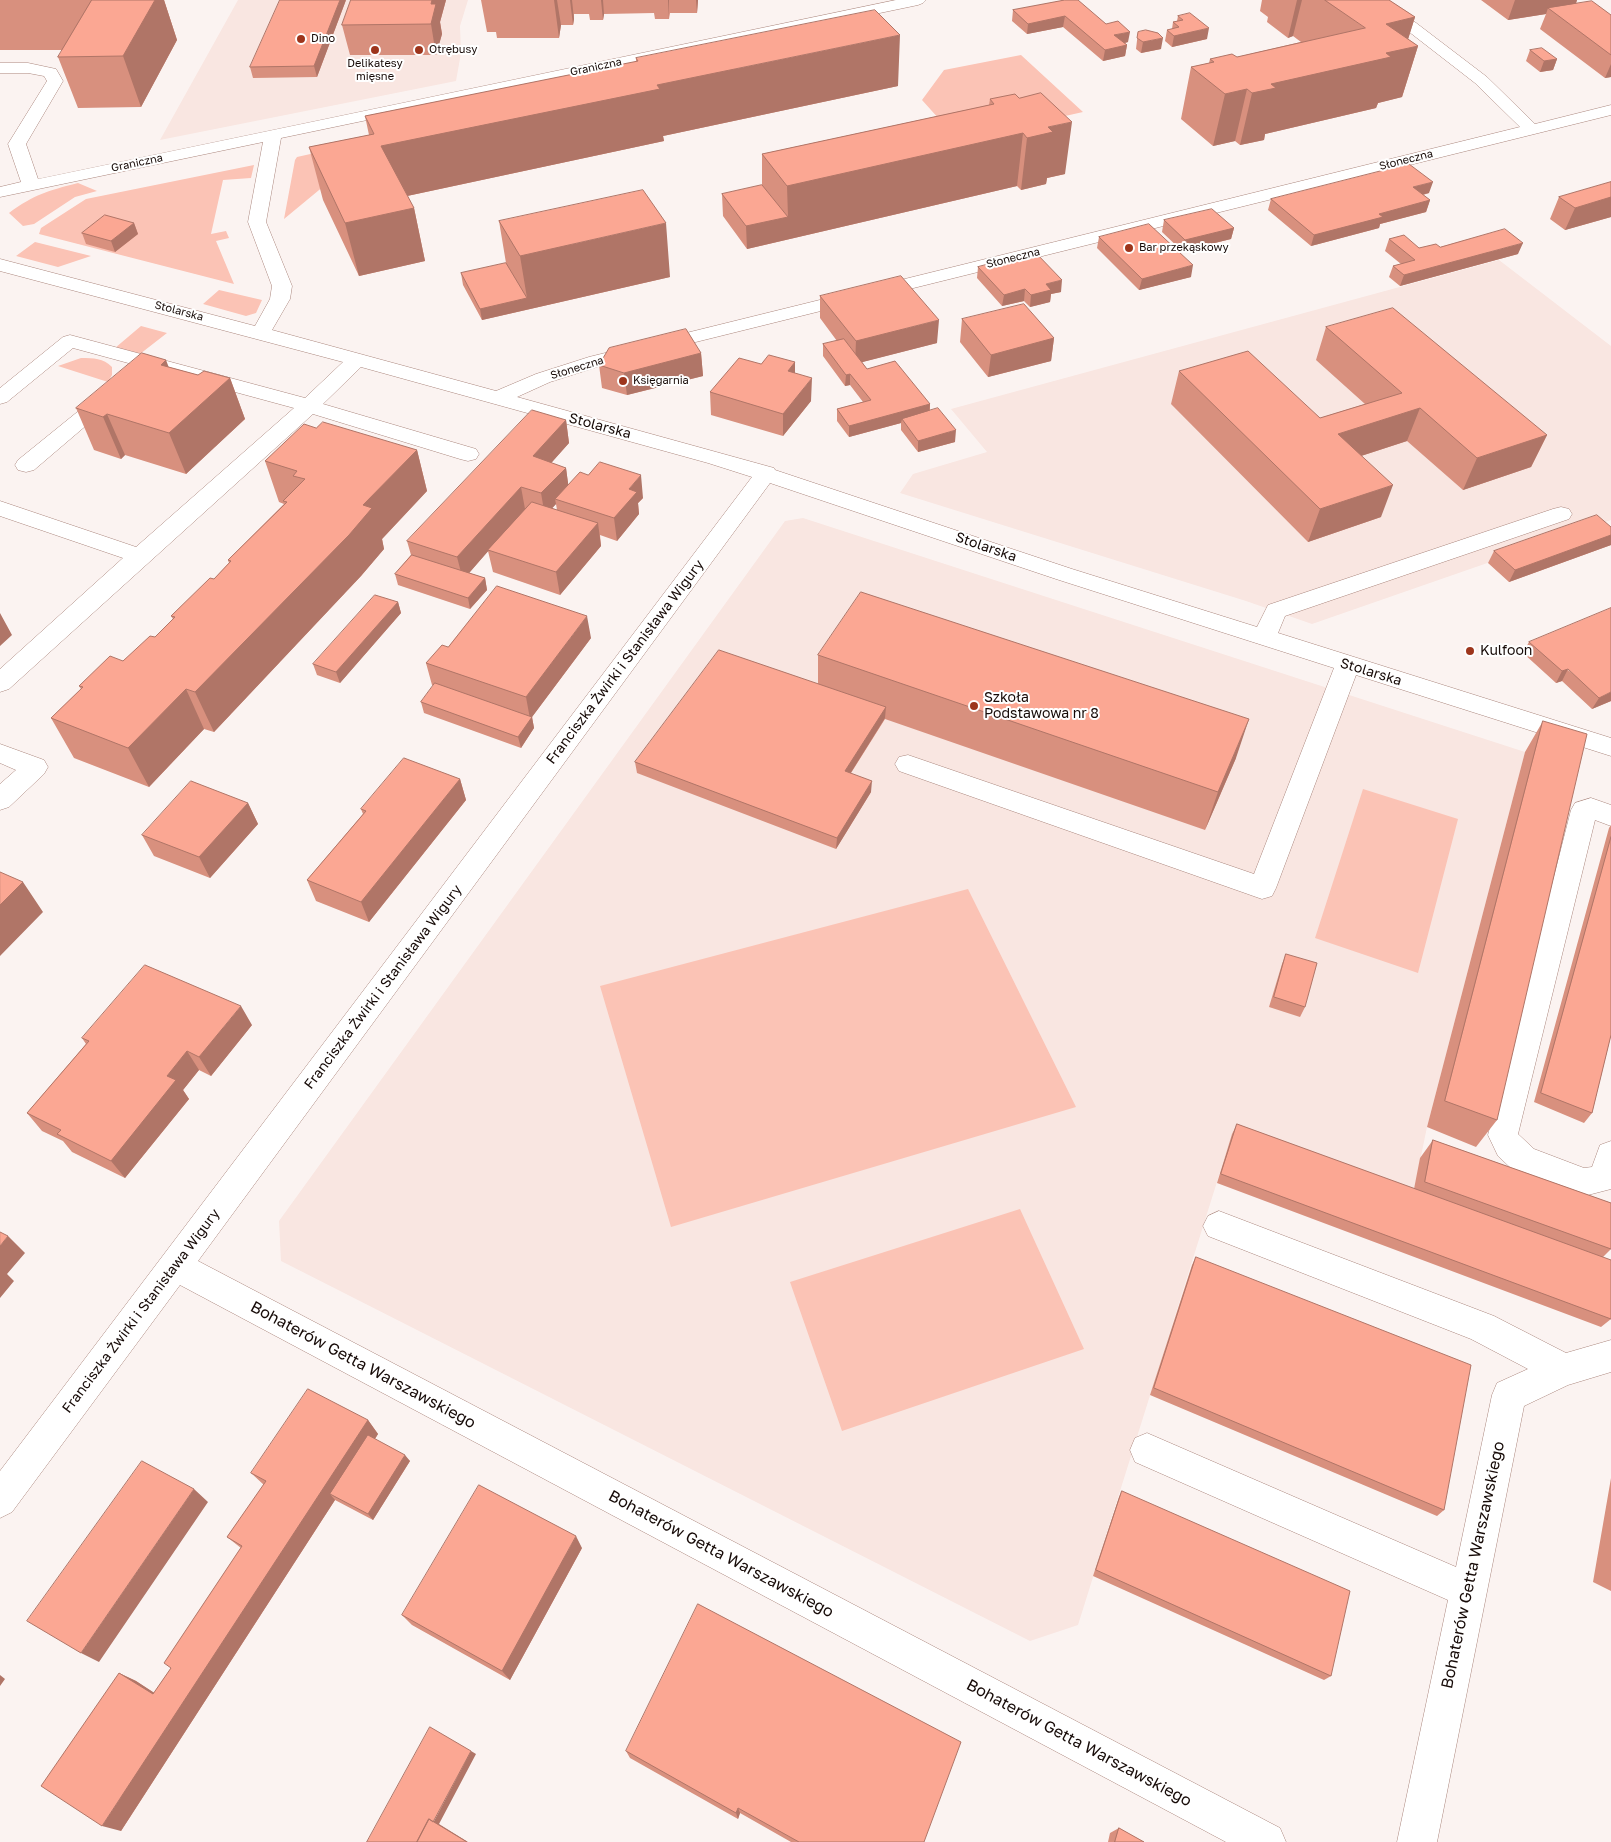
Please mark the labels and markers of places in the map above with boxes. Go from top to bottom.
place label: Dino [311,32,335,46]
marker: Dino [295,33,307,45]
place label: Otrębusy [429,43,478,57]
marker: Delikatesy mięsne [369,44,381,56]
marker: Otrębusy [413,44,425,56]
place label: Delikatesy mięsne [347,57,403,83]
place label: Bar przekąskowy [1139,241,1229,255]
marker: Bar przekąskowy [1123,242,1135,254]
place label: Księgarnia [633,374,689,388]
marker: Księgarnia [617,375,629,387]
place label: Kulfoon [1480,643,1532,659]
marker: Kulfoon [1464,645,1476,657]
place label: Szkoła Podstawowa nr 8 [984,690,1099,722]
marker: Szkoła Podstawowa nr 8 [968,700,980,712]

